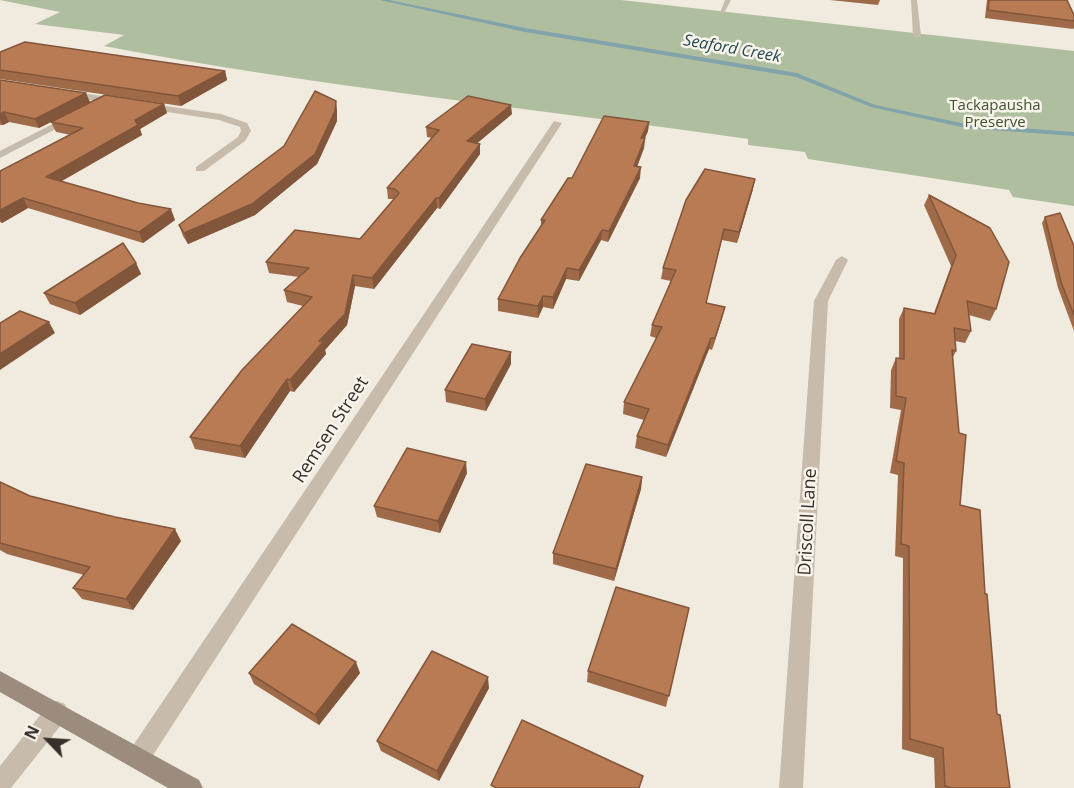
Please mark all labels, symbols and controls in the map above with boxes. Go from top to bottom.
water label: Seaford Creek [682,31,782,67]
park label: Tackapausha Preserve [949,97,1041,132]
street label: Remsen Street [289,373,373,487]
street label: Driscoll Lane [794,468,822,576]
north arrow [18,710,78,770]
text: N [19,722,44,743]

